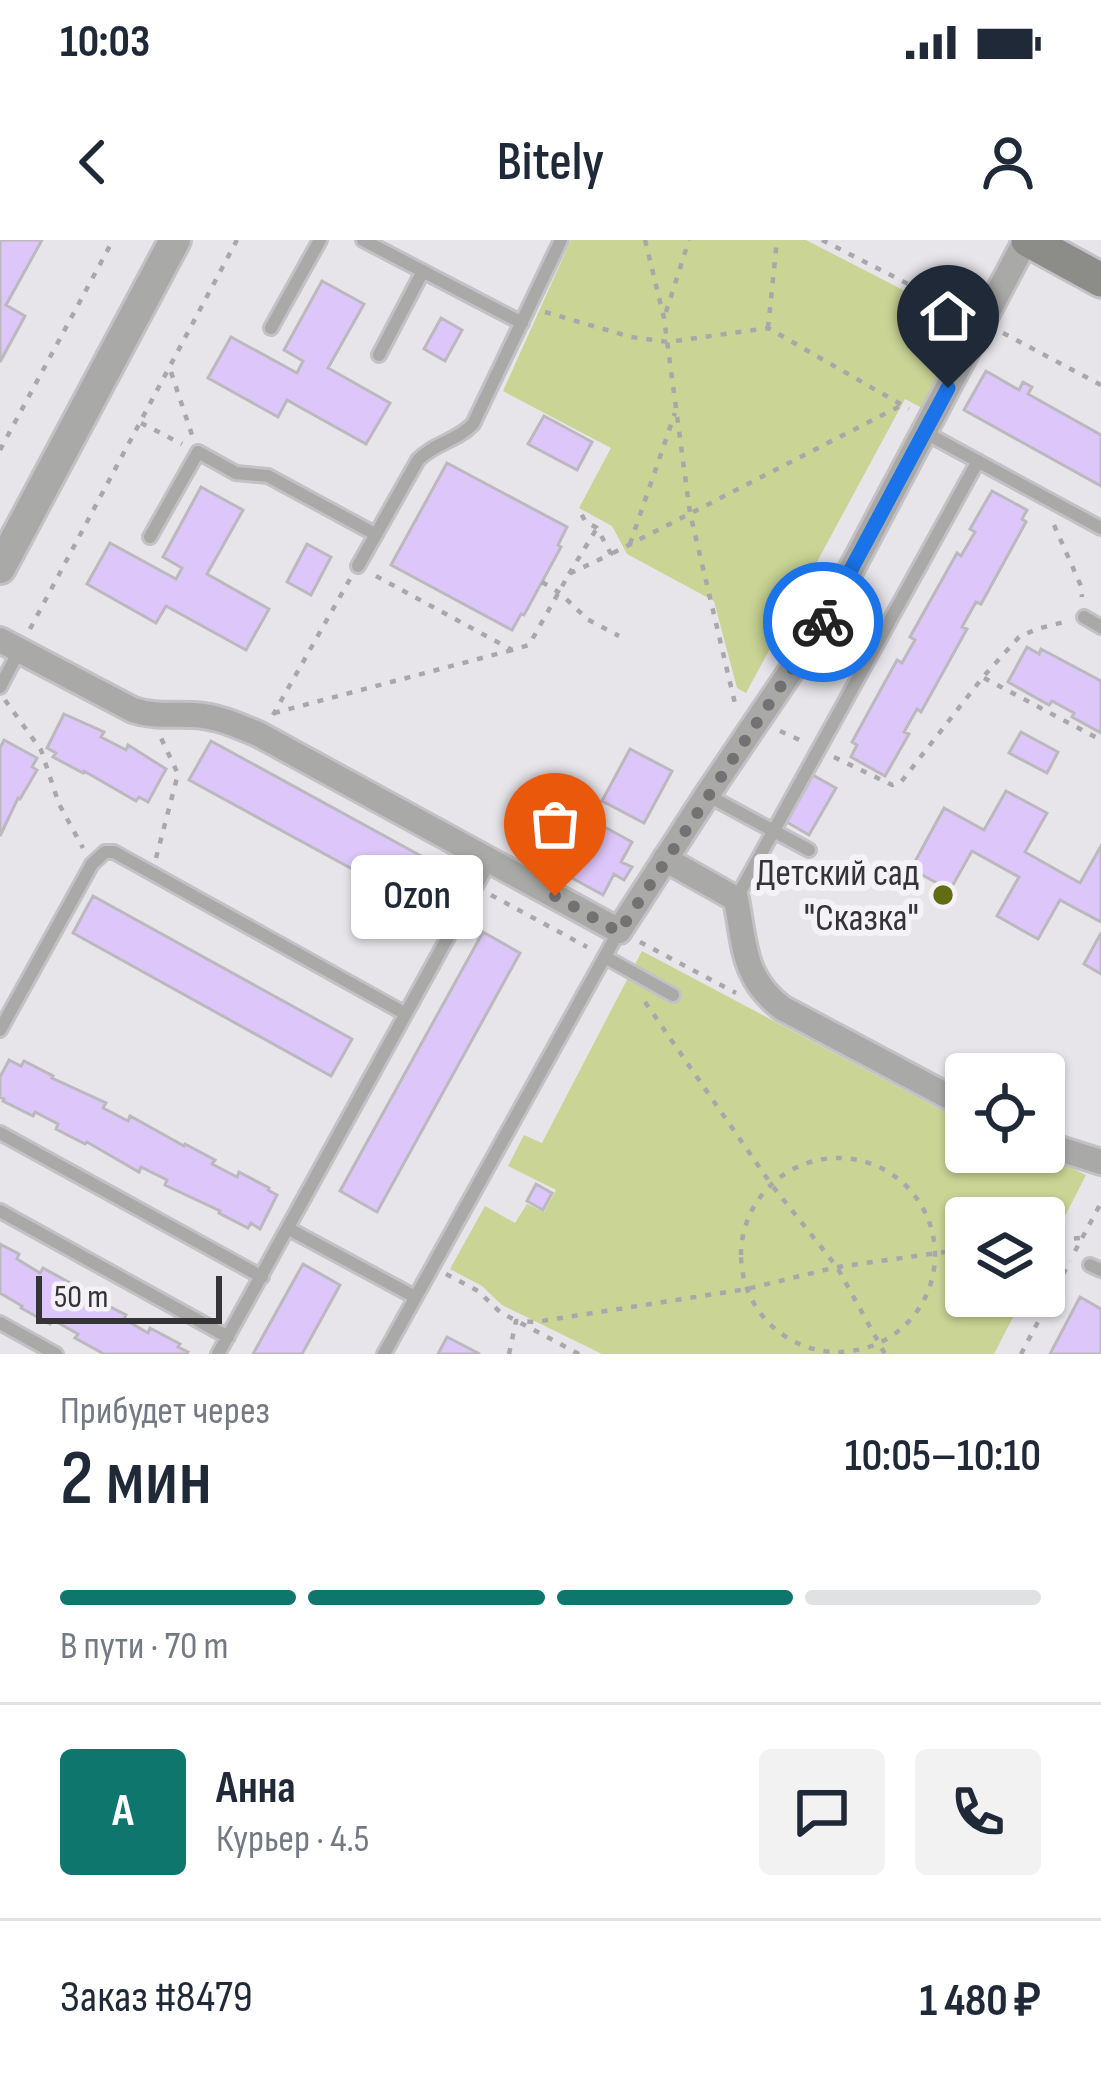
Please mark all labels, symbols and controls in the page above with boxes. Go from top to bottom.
text: 10:03 [60,15,150,70]
icon: back [60,129,126,195]
icon: person [975,129,1041,195]
text: Bitely [497,130,604,195]
pin [897,265,999,388]
icon: home [915,283,981,349]
courier [763,562,883,682]
icon: bike [790,589,856,655]
pin [504,773,606,896]
icon: bag [522,791,588,857]
place label: Детский сад "Сказка" [756,850,919,942]
callout: Ozon [351,854,483,938]
text: Ozon [383,873,451,920]
marker: Детский сад "Сказка" [930,882,956,908]
map controls [945,1053,1065,1317]
button: locate [945,1053,1065,1173]
button: layers [945,1197,1065,1317]
scale bar [36,1270,222,1323]
text: 50 m [54,1277,108,1317]
text: Прибудет через [60,1388,270,1435]
text: 10:05–10:10 [845,1429,1041,1484]
text: 2 мин [60,1433,212,1526]
text: В пути · 70 m [60,1623,229,1670]
button: chat [759,1749,885,1875]
button: phone [915,1749,1041,1875]
text: Анна [216,1761,296,1816]
text: А [112,1784,134,1839]
text: Курьер · 4.5 [216,1816,369,1863]
text: Заказ #8479 [60,1970,253,2025]
text: 1 480 ₽ [919,1974,1041,2029]

